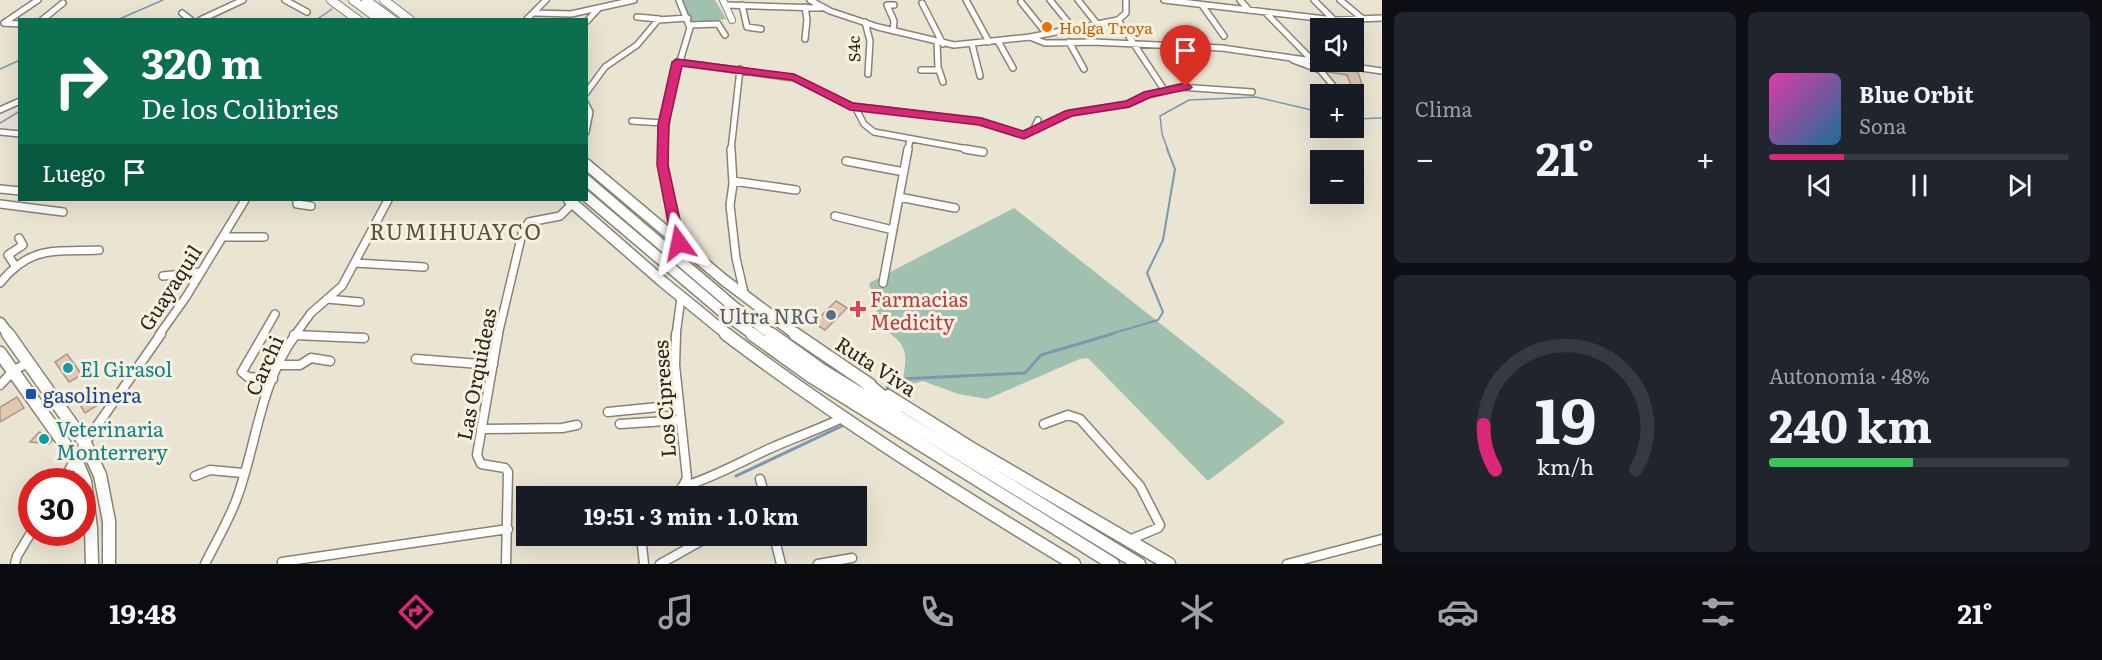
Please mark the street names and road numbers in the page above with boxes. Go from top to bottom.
street label: S4c [841,35,865,63]
street label: Guayaquil [130,238,208,336]
street label: Las Orquideas [447,305,503,443]
street label: Ruta Viva [831,328,924,403]
street label: Carchi [236,330,290,400]
street label: Los Cipreses [644,339,682,459]

